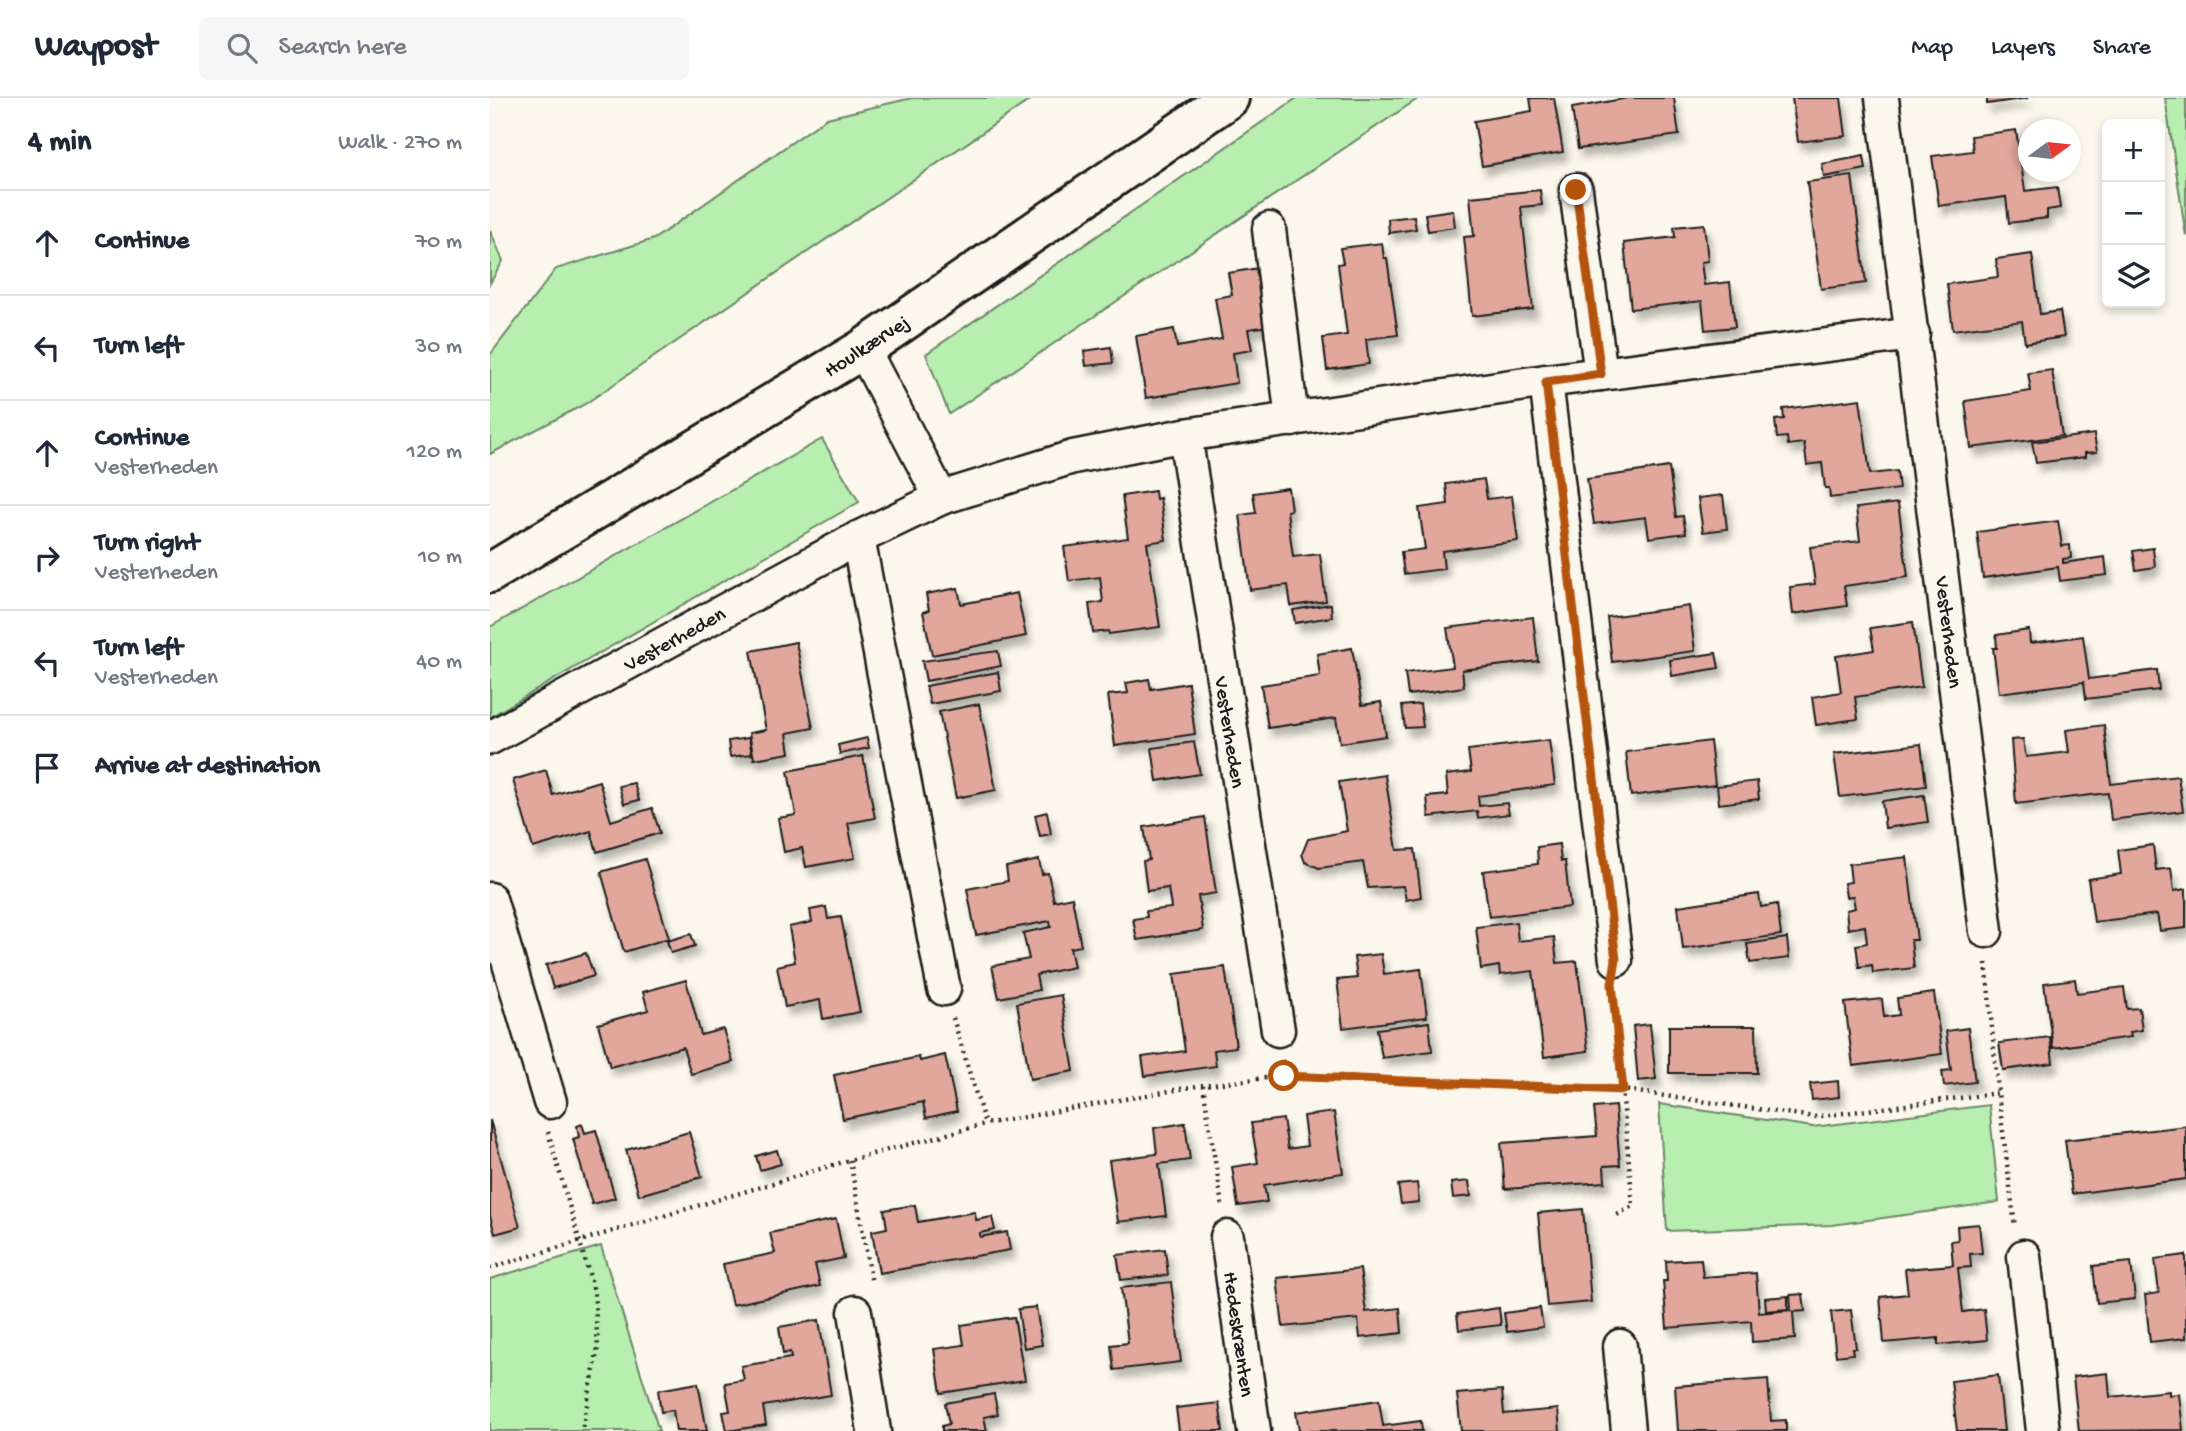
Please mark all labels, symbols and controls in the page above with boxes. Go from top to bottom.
search box [199,17,689,80]
text: Waypost [35,29,157,67]
icon: search [223,29,261,67]
text: Search here [279,33,407,64]
text: Map [1911,34,1953,63]
text: Layers [1991,34,2055,63]
text: Share [2093,34,2151,63]
north arrow [2018,119,2081,182]
map controls [2102,119,2165,308]
button: + [2102,119,2165,182]
text: 4 min [28,126,91,161]
text: Walk · 270 m [338,130,462,157]
route end [1560,174,1591,205]
button: − [2102,182,2165,245]
icon: ahead [28,224,66,262]
text: Continue [95,227,189,258]
text: 70 m [415,229,462,256]
button: layers [2102,245,2165,308]
street label: Houlkærvej [821,311,915,385]
icon: left [28,329,66,367]
text: Turn left [95,332,183,363]
text: 30 m [415,334,462,361]
text: Continue [95,424,189,455]
icon: ahead [28,434,66,472]
text: 120 m [407,439,462,466]
text: Vesterheden [95,455,218,482]
text: Turn right [95,529,199,560]
icon: right [28,539,66,577]
text: 10 m [418,544,462,571]
text: Vesterheden [95,560,218,587]
street label: Vesterheden [1927,574,1966,690]
street label: Vesterheden [620,603,731,680]
text: Turn left [95,634,183,665]
icon: left [28,644,66,682]
text: 40 m [416,649,462,676]
text: Vesterheden [95,665,218,692]
street label: Vesterheden [1206,674,1249,790]
icon: arrive [28,749,66,787]
text: Arrive at destination [95,752,320,783]
route start [1268,1060,1299,1091]
street label: Hedeskrænten [1215,1270,1258,1399]

